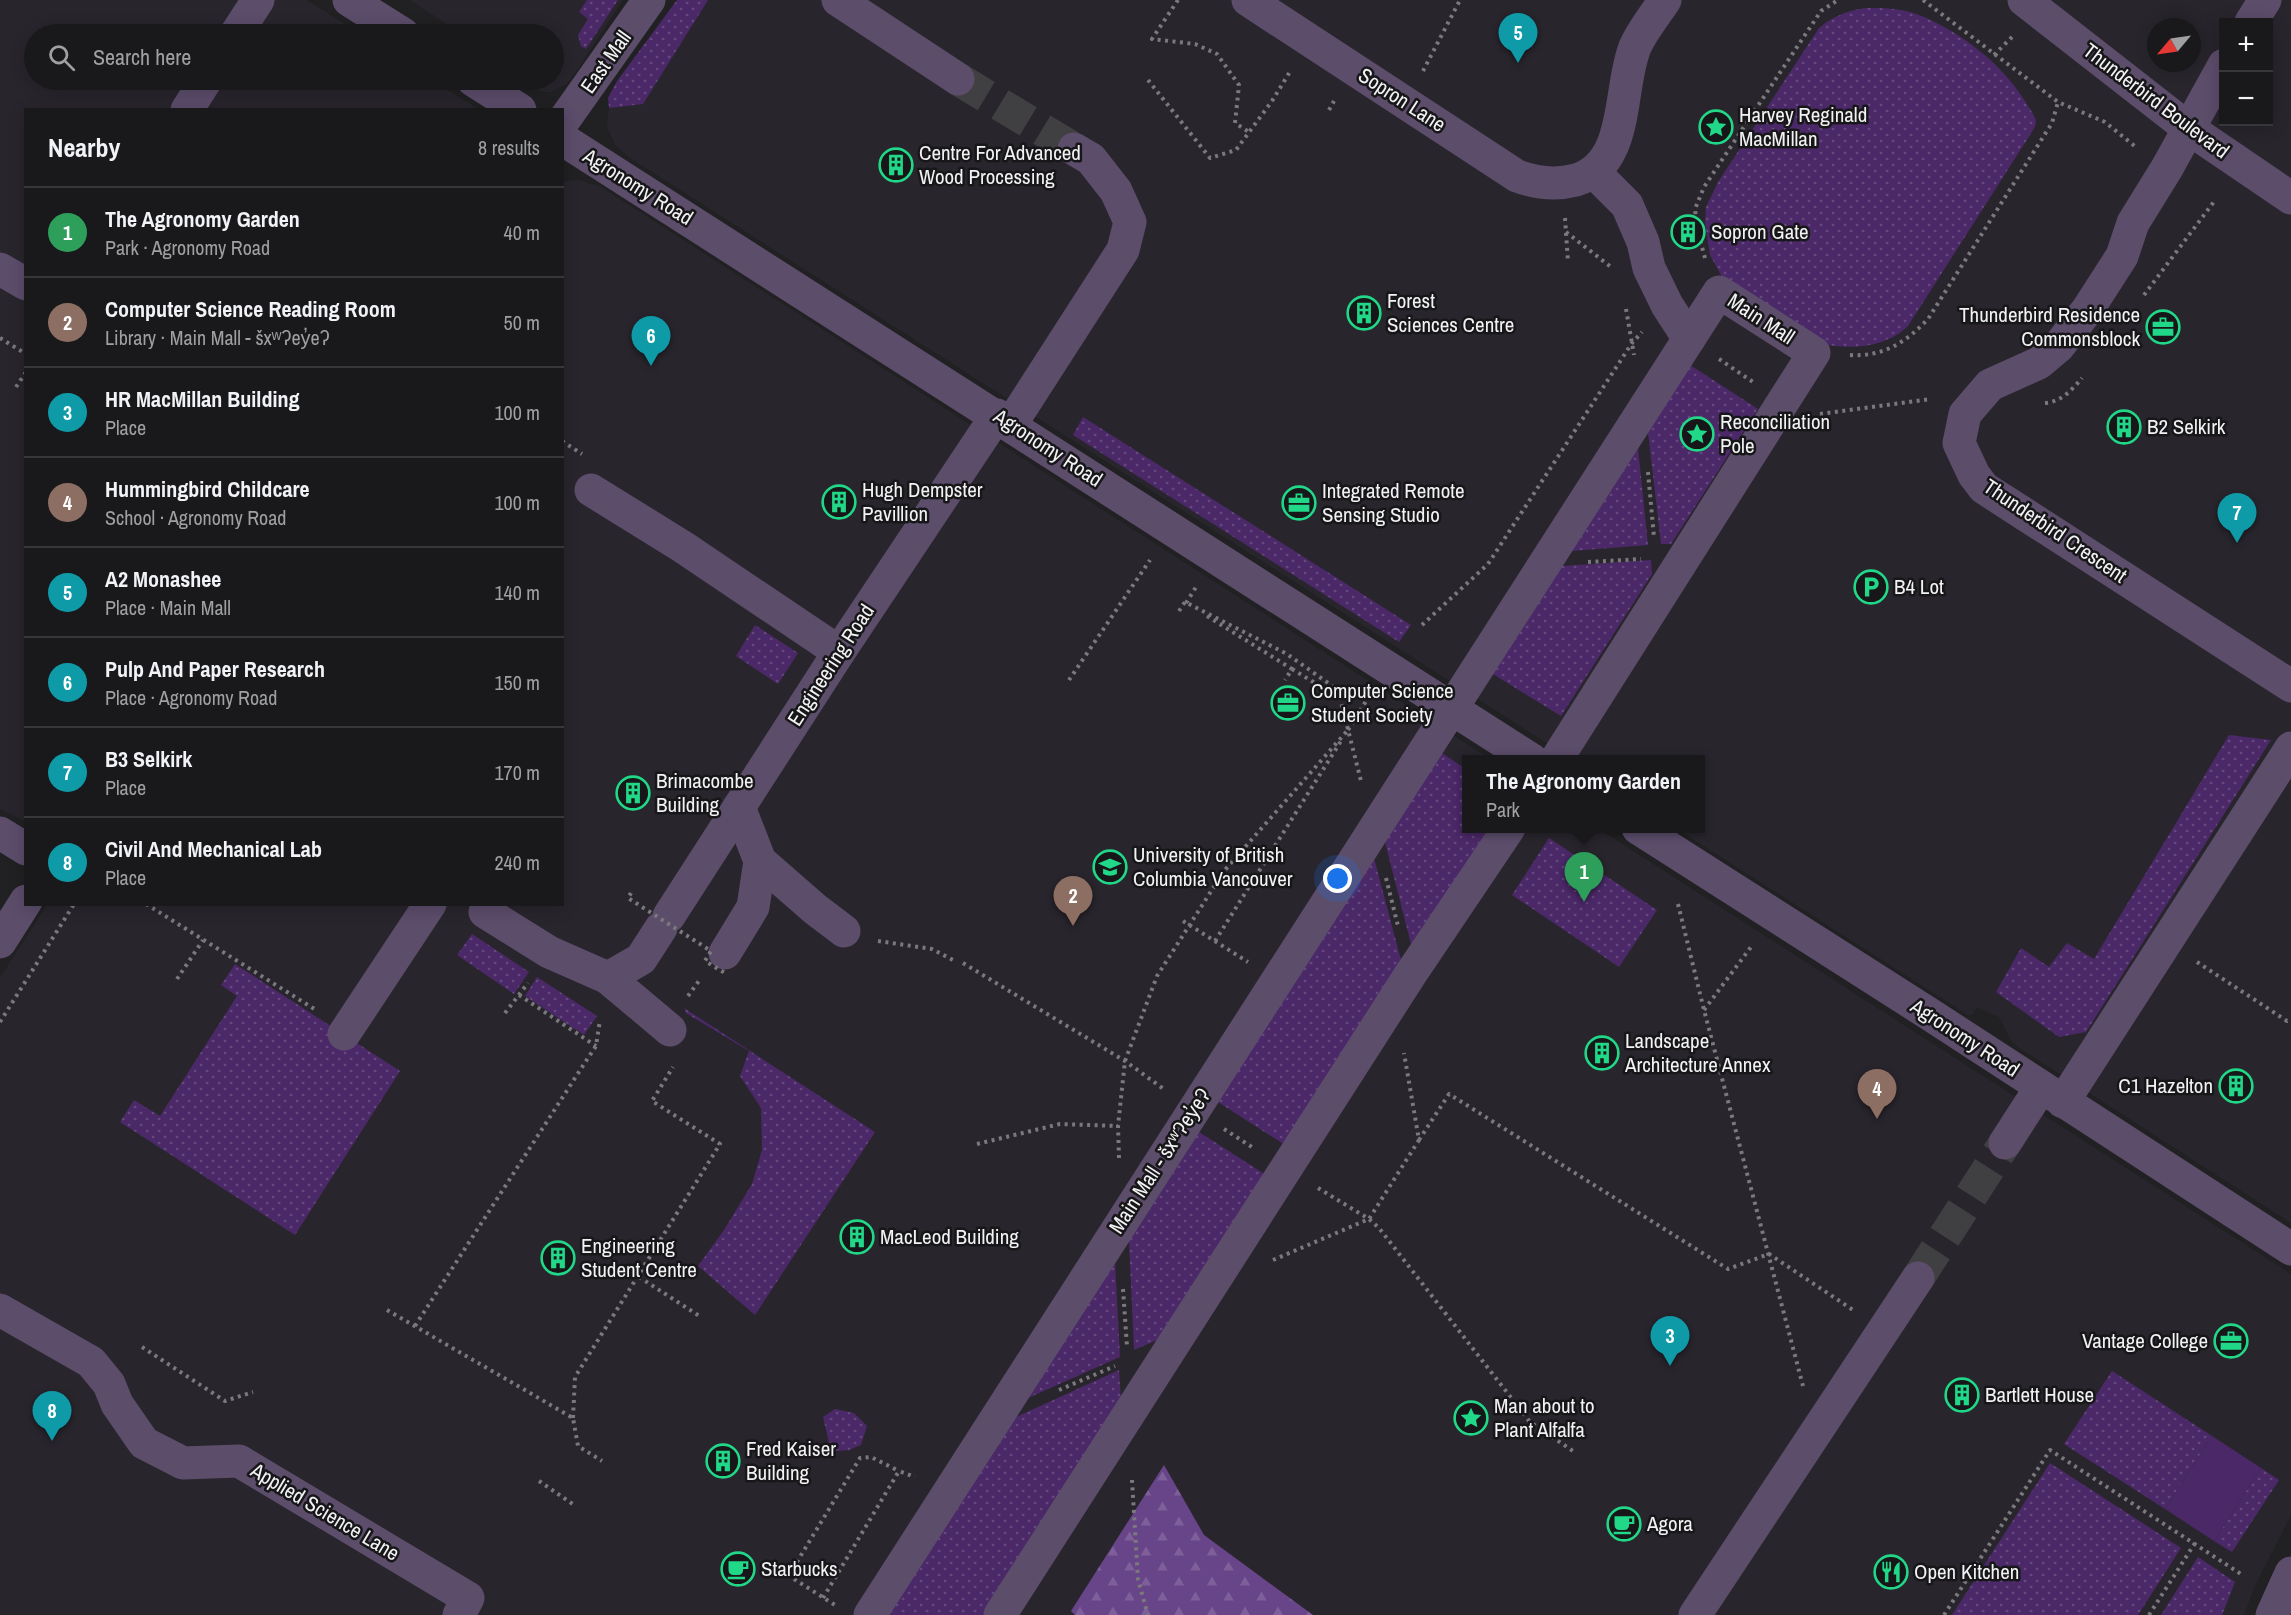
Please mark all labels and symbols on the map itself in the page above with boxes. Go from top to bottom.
pin: 5 [1498,14,1538,63]
north arrow [2147,18,2201,72]
street label: East Mall [573,24,638,99]
street label: Thunderbird Boulevard [2077,36,2235,165]
street label: Sopron Lane [1353,61,1452,139]
place label: Harvey Reginald MacMillan [1739,100,1867,153]
place icon: Harvey Reginald MacMillan [1698,109,1734,145]
place label: Centre For Advanced Wood Processing [919,138,1081,191]
street label: Agronomy Road [577,141,699,232]
building icon: Centre For Advanced Wood Processing [878,147,914,183]
building icon: Sopron Gate [1670,214,1706,250]
place label: Sopron Gate [1711,217,1809,246]
place label: Forest Sciences Centre [1387,286,1514,339]
street label: Main Mall [1722,286,1800,351]
building icon: Forest Sciences Centre [1346,295,1382,331]
place label: Thunderbird Residence Commonsblock [1959,300,2140,353]
office icon: Thunderbird Residence Commonsblock [2145,309,2181,345]
pin: 6 [632,316,670,366]
street label: Agronomy Road [987,401,1108,494]
place label: Reconciliation Pole [1720,407,1830,460]
building icon: B2 Selkirk [2106,409,2142,445]
place label: B2 Selkirk [2147,412,2226,441]
place icon: Reconciliation Pole [1679,416,1715,452]
street label: Thunderbird Crescent [1978,472,2133,590]
place label: Hugh Dempster Pavillion [862,475,983,528]
place label: Integrated Remote Sensing Studio [1322,476,1465,529]
building icon: Hugh Dempster Pavillion [821,484,857,520]
office icon: Integrated Remote Sensing Studio [1281,485,1317,521]
pin: 7 [2218,494,2256,543]
parking icon: B4 Lot [1853,569,1889,605]
place label: B4 Lot [1894,572,1944,601]
street label: Engineering Road [780,598,881,731]
place label: Computer Science Student Society [1311,676,1454,729]
office icon: Computer Science Student Society [1270,685,1306,721]
place label: Brimacombe Building [656,766,754,819]
building icon: Brimacombe Building [615,775,651,811]
place label: University of British Columbia Vancouver [1133,840,1293,893]
school or university icon: University of British Columbia Vancouver [1092,849,1128,885]
pin: 1 [1564,852,1604,902]
your location [1323,864,1352,893]
pin: 2 [1054,876,1092,926]
street label: Agronomy Road [1904,991,2025,1084]
place label: Landscape Architecture Annex [1624,1026,1771,1079]
building icon: Landscape Architecture Annex [1584,1035,1620,1071]
building icon: C1 Hazelton [2218,1068,2254,1104]
pin: 4 [1858,1070,1896,1119]
place label: C1 Hazelton [2118,1071,2213,1100]
street label: Main Mall - šxʷʔey̓eʔ [1102,1082,1217,1239]
building icon: MacLeod Building [839,1219,875,1255]
place label: MacLeod Building [880,1222,1019,1251]
place label: Engineering Student Centre [581,1231,697,1284]
building icon: Engineering Student Centre [540,1240,576,1276]
pin: 3 [1650,1316,1690,1366]
office icon: Vantage College [2213,1323,2249,1359]
place label: Vantage College [2082,1326,2208,1355]
building icon: Bartlett House [1944,1377,1980,1413]
place label: Bartlett House [1985,1380,2094,1409]
place label: Man about to Plant Alfalfa [1494,1391,1595,1444]
pin: 8 [32,1392,72,1441]
place icon: Man about to Plant Alfalfa [1453,1400,1489,1436]
place label: Fred Kaiser Building [746,1434,836,1487]
building icon: Fred Kaiser Building [705,1443,741,1479]
street label: Applied Science Lane [245,1455,405,1567]
cafe icon: Agora [1606,1506,1642,1542]
place label: Agora [1646,1509,1693,1538]
cafe icon: Starbucks [720,1551,756,1587]
place label: Starbucks [761,1554,838,1583]
restaurant icon: Open Kitchen [1873,1554,1909,1590]
place label: Open Kitchen [1914,1557,2019,1586]

